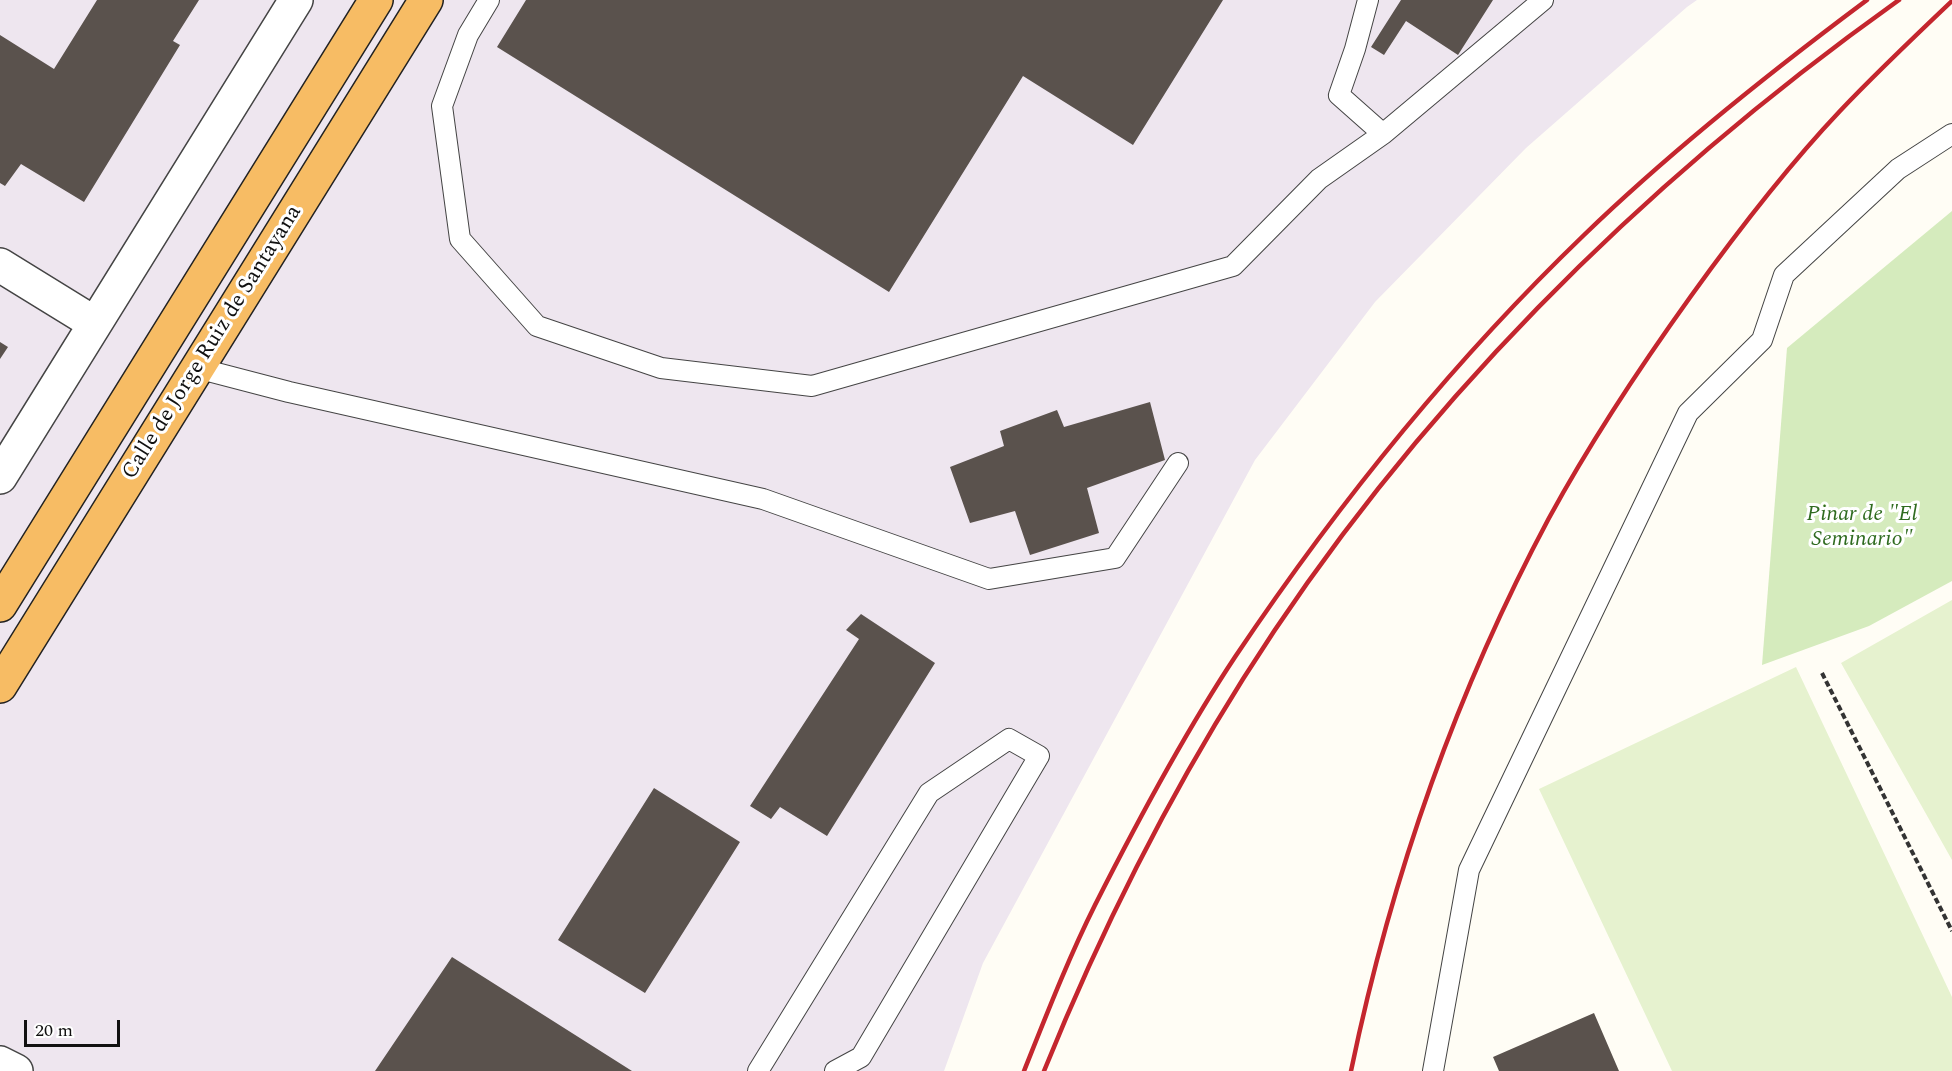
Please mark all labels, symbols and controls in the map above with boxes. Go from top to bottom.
street label: Calle de Jorge Ruiz de Santayana [118,201,308,485]
park label: Pinar de "El Seminario" [1807,503,1917,554]
scale bar [27,1008,123,1046]
text: 20 m [35,1017,73,1044]

